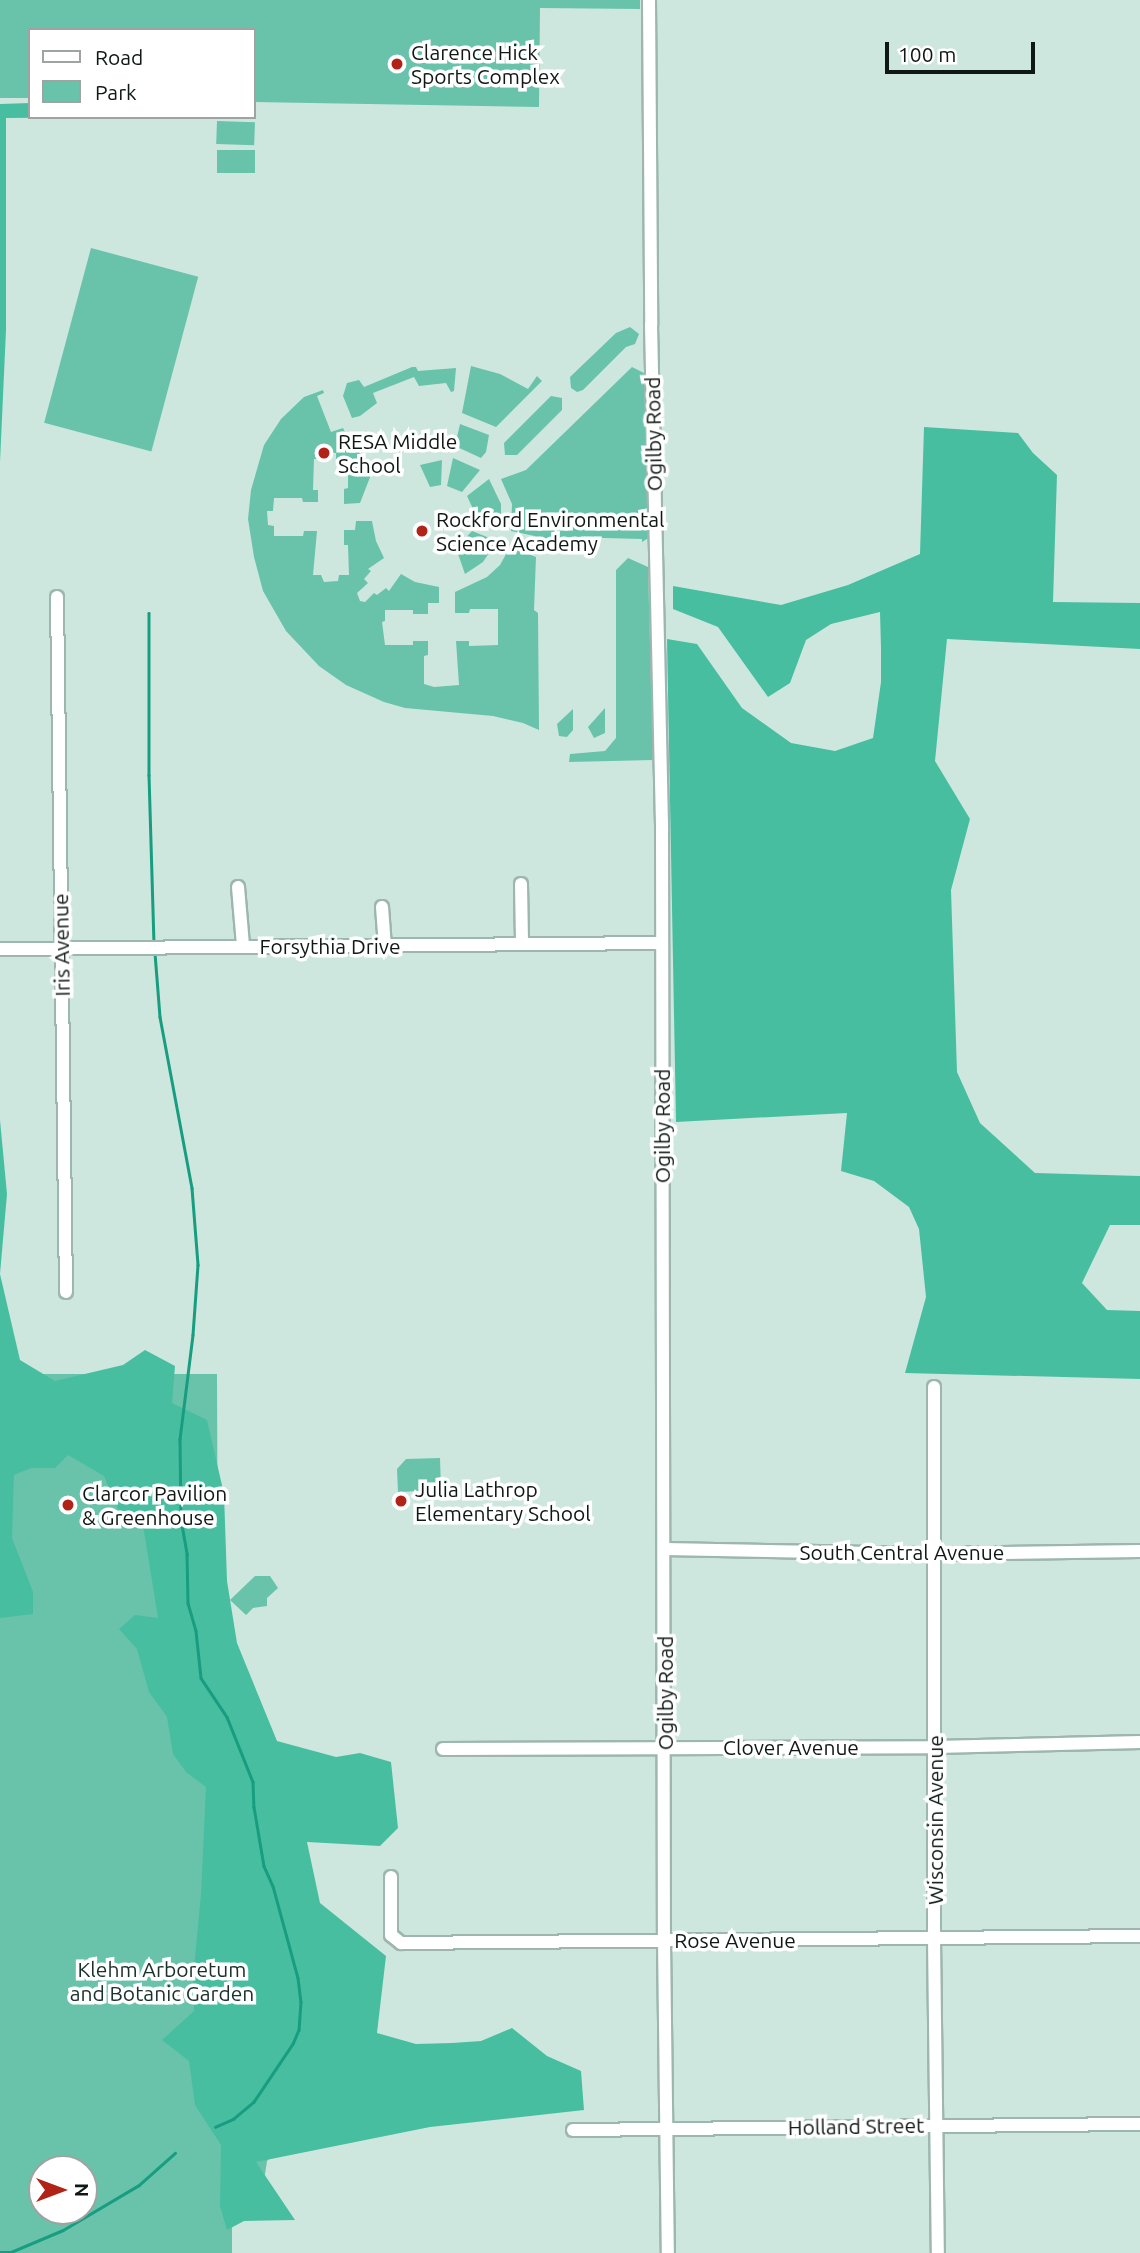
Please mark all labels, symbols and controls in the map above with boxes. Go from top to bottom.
legend [28,28,256,119]
scale bar [888,28,1038,72]
place label: Clarence Hick Sports Complex [411,39,560,89]
text: 100 m [898,42,956,66]
text: Road [95,45,143,69]
marker: Clarence Hick Sports Complex [389,56,405,72]
text: Park [95,80,137,104]
street label: Ogilby Road [639,377,667,491]
place label: RESA Middle School [338,428,457,478]
marker: RESA Middle School [316,445,332,461]
place label: Rockford Environmental Science Academy [436,506,665,556]
marker: Rockford Environmental Science Academy [414,523,430,539]
street label: Iris Avenue [48,893,74,997]
street label: Forsythia Drive [259,933,401,959]
street label: Ogilby Road [649,1069,675,1183]
place label: Julia Lathrop Elementary School [415,1476,591,1526]
place label: Clarcor Pavilion & Greenhouse [82,1480,227,1530]
marker: Julia Lathrop Elementary School [393,1493,409,1509]
marker: Clarcor Pavilion & Greenhouse [60,1497,76,1513]
street label: South Central Avenue [800,1539,1004,1565]
street label: Ogilby Road [652,1636,678,1750]
street label: Clover Avenue [723,1734,859,1760]
street label: Wisconsin Avenue [922,1735,948,1905]
street label: Rose Avenue [674,1927,796,1953]
park label: Klehm Arboretum and Botanic Garden [70,1956,254,2006]
street label: Holland Street [788,2112,924,2140]
north arrow [28,2155,98,2225]
text: N [71,2183,93,2197]

